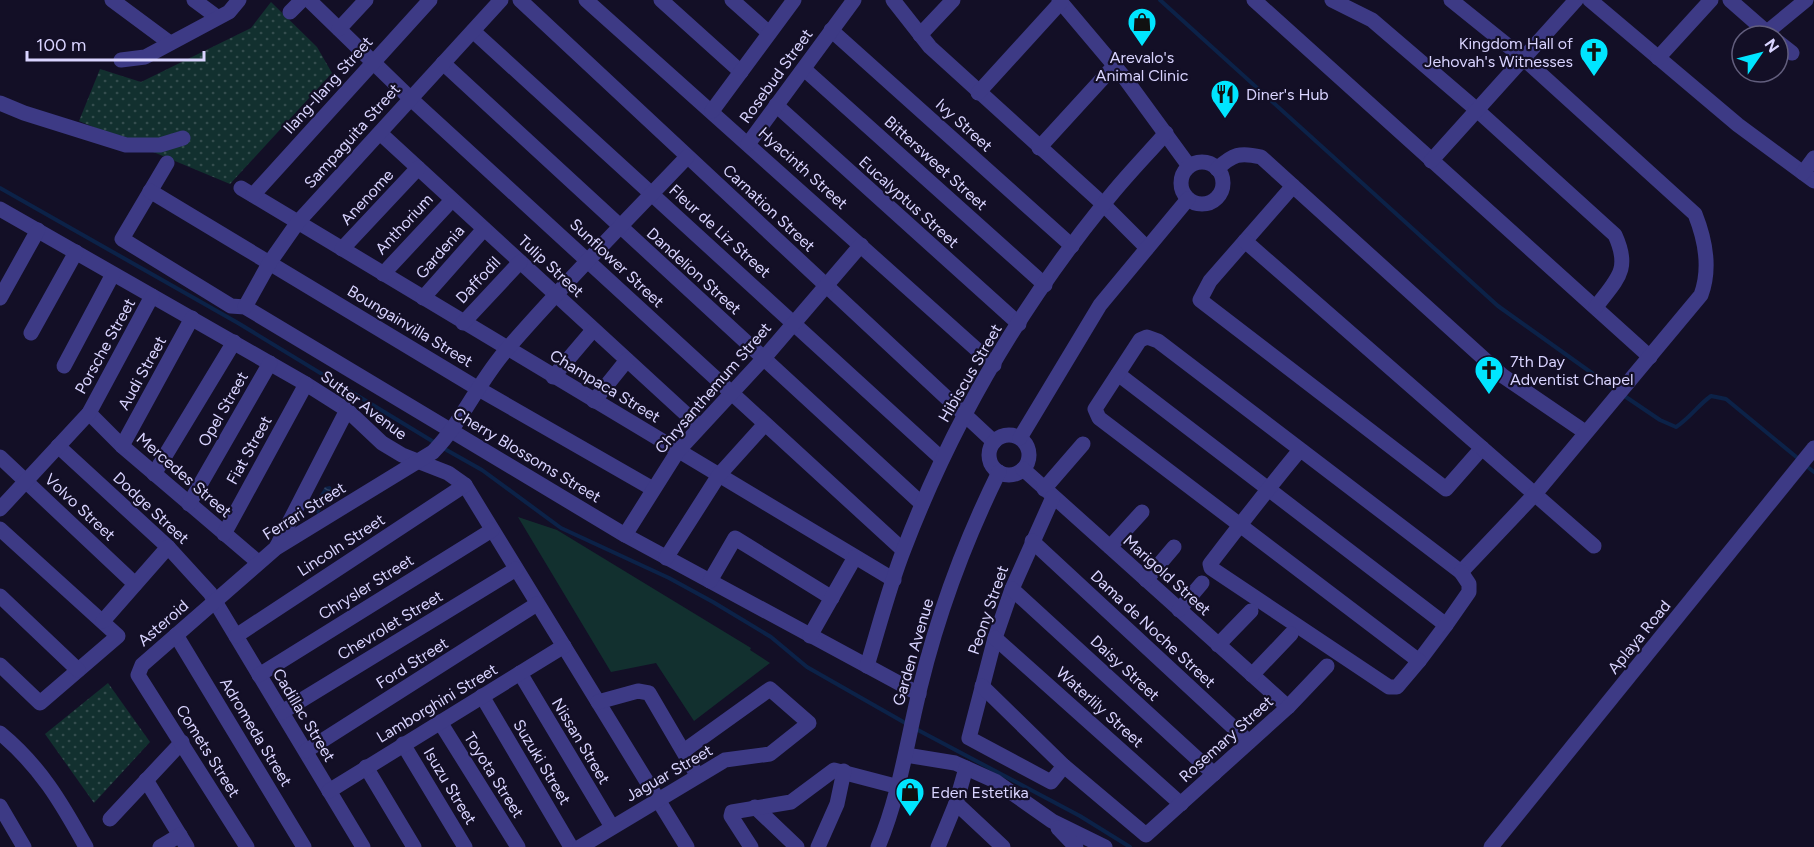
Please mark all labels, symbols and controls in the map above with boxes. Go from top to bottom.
shop icon: Arevalo's Animal Clinic [1126,6,1158,48]
scale bar [27,24,204,62]
north arrow [1730,24,1790,84]
street label: Rosebud Street [735,25,817,127]
street label: Ilang-Ilang Street [279,33,377,137]
text: 100 m [36,34,86,56]
place label: Kingdom Hall of Jehovah's Witnesses [1424,34,1573,71]
text: N [1761,35,1783,56]
church icon: Kingdom Hall of Jehovah's Witnesses [1578,36,1610,78]
place label: Arevalo's Animal Clinic [1096,48,1189,85]
restaurant icon: Diner's Hub [1209,78,1241,120]
street label: Sampaguita Street [300,80,404,192]
place label: Diner's Hub [1246,85,1329,104]
street label: Ivy Street [932,95,996,155]
street label: Bittersweet Street [881,112,991,214]
street label: Hyacinth Street [754,123,852,213]
street label: Eucalyptus Street [855,152,963,252]
street label: Carnation Street [719,160,819,256]
street label: Anenome [337,165,398,229]
street label: Fleur de Liz Street [665,180,775,282]
street label: Anthorium [371,190,437,258]
street label: Sunflower Street [566,215,668,311]
street label: Gardenia [412,221,468,283]
street label: Dandelion Street [643,224,745,318]
street label: Tulip Street [514,231,588,301]
street label: Daffodil [452,253,504,307]
street label: Boungainvilla Street [344,281,476,371]
street label: Porsche Street [71,295,139,397]
street label: Chrysanthemum Street [651,319,775,457]
street label: Hibiscus Street [934,321,1006,425]
street label: Audi Street [114,333,170,413]
street label: Champaca Street [546,346,664,426]
place label: 7th Day Adventist Chapel [1510,352,1633,389]
church icon: 7th Day Adventist Chapel [1473,354,1505,396]
street label: Sutter Avenue [317,366,411,444]
street label: Opel Street [194,368,252,450]
street label: Cherry Blossoms Street [450,403,604,507]
street label: Fiat Street [222,412,276,488]
street label: Mercedes Street [133,429,235,521]
street label: Dodge Street [109,468,193,548]
street label: Volvo Street [41,470,119,544]
street label: Ferrari Street [259,478,349,544]
street label: Lincoln Street [294,510,388,580]
street label: Marigold Street [1119,531,1215,619]
street label: Chrysler Street [315,550,417,624]
street label: Peony Street [964,563,1012,657]
street label: Dama de Noche Street [1087,566,1219,692]
street label: Chevrolet Street [334,586,446,664]
street label: Asteroid [134,596,192,650]
street label: Garden Avenue [889,596,937,708]
street label: Aplaya Road [1604,596,1674,678]
street label: Daisy Street [1087,631,1163,705]
street label: Ford Street [372,633,452,693]
street label: Lamborghini Street [373,659,501,747]
street label: Waterlily Street [1052,663,1148,751]
street label: Cadillac Street [269,665,339,765]
street label: Adromeda Street [216,674,296,790]
street label: Rosemary Street [1175,692,1277,786]
street label: Nissan Street [548,695,614,787]
street label: Comets Street [172,701,244,801]
street label: Suzuki Street [509,716,575,808]
street label: Toyota Street [460,729,528,821]
street label: Jaguar Street [622,741,716,805]
street label: Isuzu Street [420,744,480,828]
shop icon: Eden Estetika [894,776,926,818]
place label: Eden Estetika [931,783,1029,802]

